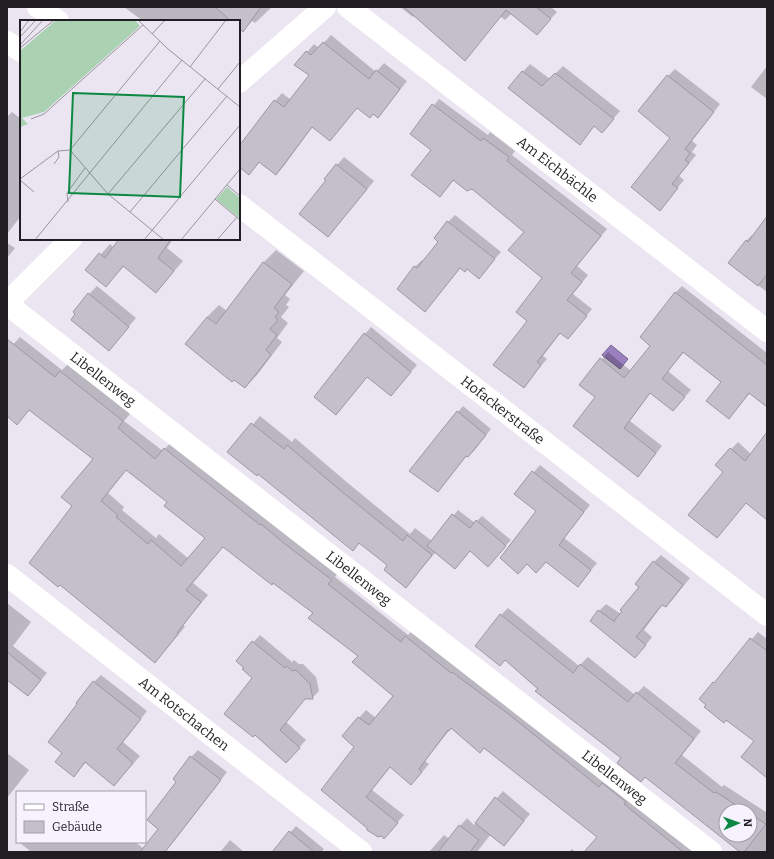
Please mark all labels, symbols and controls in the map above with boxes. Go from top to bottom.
inset map [20,20,240,240]
street label: Am Eichbächle [514,133,601,206]
street label: Libellenweg [67,348,139,410]
street label: Hofackerstraße [458,372,548,448]
street label: Libellenweg [323,547,395,609]
street label: Am Rotschachen [136,673,233,754]
street label: Libellenweg [579,746,651,808]
legend [16,791,146,843]
text: Straße [52,800,89,814]
north arrow [718,803,758,843]
text: N [741,818,754,828]
text: Gebäude [52,820,102,834]

